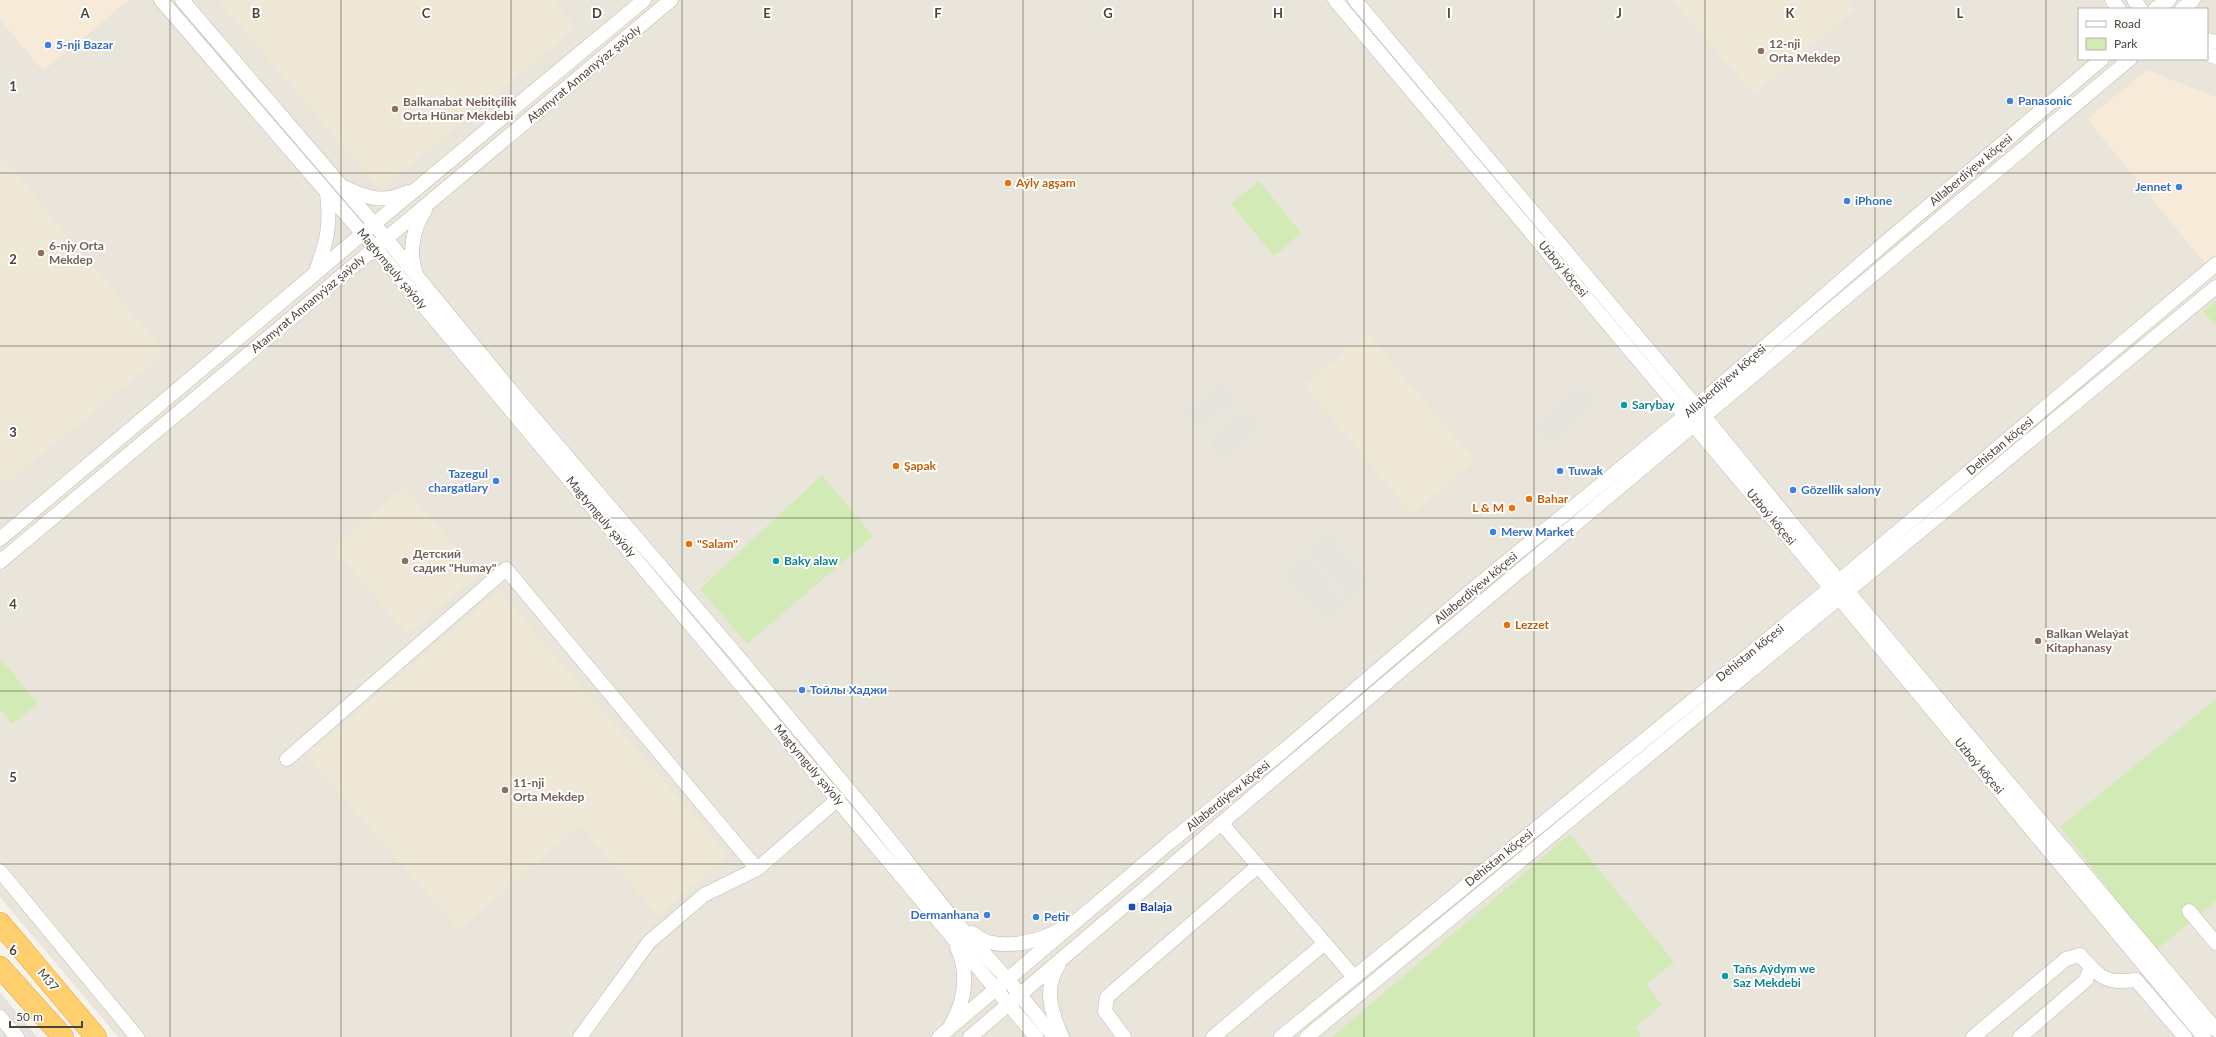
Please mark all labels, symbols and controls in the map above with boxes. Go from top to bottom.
text: A [79,5,90,21]
text: B [252,5,261,21]
text: C [422,5,431,21]
text: D [592,5,602,21]
text: E [763,5,771,21]
text: F [934,5,942,21]
text: G [1103,5,1113,21]
text: H [1273,5,1283,21]
text: I [1447,5,1451,21]
text: J [1616,5,1622,21]
text: K [1786,5,1796,21]
text: L [1957,5,1964,21]
legend [2078,8,2208,60]
text: Road [2114,16,2141,31]
street label: Atamyrat Annanyýaz şaýoly [523,21,645,126]
place label: 12-nji Orta Mekdep [1769,36,1840,65]
text: Park [2114,36,2138,51]
place label: 5-nji Bazar [56,37,114,52]
marker: 5-nji Bazar [43,40,53,50]
marker: 12-nji Orta Mekdep [1756,46,1766,56]
text: 1 [9,78,17,94]
place label: Panasonic [2018,93,2072,108]
place label: Balkanabat Nebitçilik Orta Hünar Mekdebi [403,94,517,123]
marker: Panasonic [2005,96,2015,106]
marker: Balkanabat Nebitçilik Orta Hünar Mekdebi [390,104,400,114]
street label: Allaberdiýew köçesi [1926,130,2015,209]
place label: Aýly agşam [1015,175,1076,190]
marker: Aýly agşam [1003,178,1013,188]
place label: Jennet [2135,179,2172,194]
marker: Jennet [2174,182,2184,192]
place label: iPhone [1855,193,1893,208]
marker: iPhone [1842,196,1852,206]
street label: Magtymguly şaýoly [354,225,431,313]
street label: Uzboý köçesi [1535,237,1591,300]
place label: 6-njy Orta Mekdep [49,238,104,267]
marker: 6-njy Orta Mekdep [36,248,46,258]
text: 2 [9,251,17,267]
street label: Atamyrat Annanyýaz şaýoly [247,251,369,356]
street label: Allaberdiýew köçesi [1681,341,1769,420]
place label: Sarybay [1632,397,1675,412]
marker: Sarybay [1619,400,1629,410]
street label: Dehistan köçesi [1963,413,2036,478]
text: 3 [9,424,17,440]
place label: Şapak [904,458,937,473]
marker: Şapak [891,461,901,471]
place label: Tuwak [1568,463,1603,478]
place label: Tazegul chargatlary [428,466,489,495]
marker: Tuwak [1555,466,1565,476]
street label: Magtymguly şaýoly [563,473,640,561]
marker: Tazegul chargatlary [491,476,501,486]
place label: Gözellik salony [1801,482,1881,497]
street label: Uzboý köçesi [1743,485,1799,548]
marker: Gözellik salony [1788,485,1798,495]
place label: Bahar [1537,491,1569,506]
marker: Bahar [1524,494,1534,504]
place label: L & M [1472,500,1504,515]
marker: L & M [1507,503,1517,513]
place label: Merw Market [1501,524,1575,539]
marker: Merw Market [1488,527,1498,537]
place label: "Salam" [697,536,738,551]
marker: "Salam" [684,539,694,549]
place label: Детский садик "Humay" [413,546,497,575]
street label: Allaberdiýew köçesi [1431,548,1520,627]
place label: Baky alaw [784,553,838,568]
marker: Детский садик "Humay" [400,556,410,566]
marker: Baky alaw [771,556,781,566]
text: 4 [9,596,17,612]
place label: Lezzet [1515,617,1550,632]
marker: Lezzet [1502,620,1512,630]
street label: Dehistan köçesi [1713,621,1787,684]
place label: Balkan Welaýat Kitaphanasy [2046,626,2129,655]
marker: Balkan Welaýat Kitaphanasy [2033,636,2043,646]
place label: Тойлы Хаджи [810,682,887,697]
marker: Тойлы Хаджи [797,685,807,695]
street label: Magtymguly şaýoly [771,721,848,809]
street label: Uzboý köçesi [1951,734,2007,797]
street label: Allaberdiýew köçesi [1183,757,1273,834]
text: 5 [9,769,17,785]
place label: 11-nji Orta Mekdep [513,775,584,804]
marker: 11-nji Orta Mekdep [500,785,510,795]
street label: Dehistan köçesi [1462,826,1536,889]
place label: Balaja [1140,899,1172,914]
marker: Balaja [1127,902,1137,912]
place label: Dermanhana [910,907,979,922]
place label: Petir [1044,909,1070,924]
marker: Dermanhana [982,910,992,920]
marker: Petir [1031,912,1041,922]
text: 6 [9,942,17,958]
place label: Tañs Aýdym we Saz Mekdebi [1733,961,1816,990]
street label: M37 [35,965,62,994]
marker: Tañs Aýdym we Saz Mekdebi [1720,971,1730,981]
scale bar [10,1003,82,1029]
text: 50 m [16,1009,43,1024]

